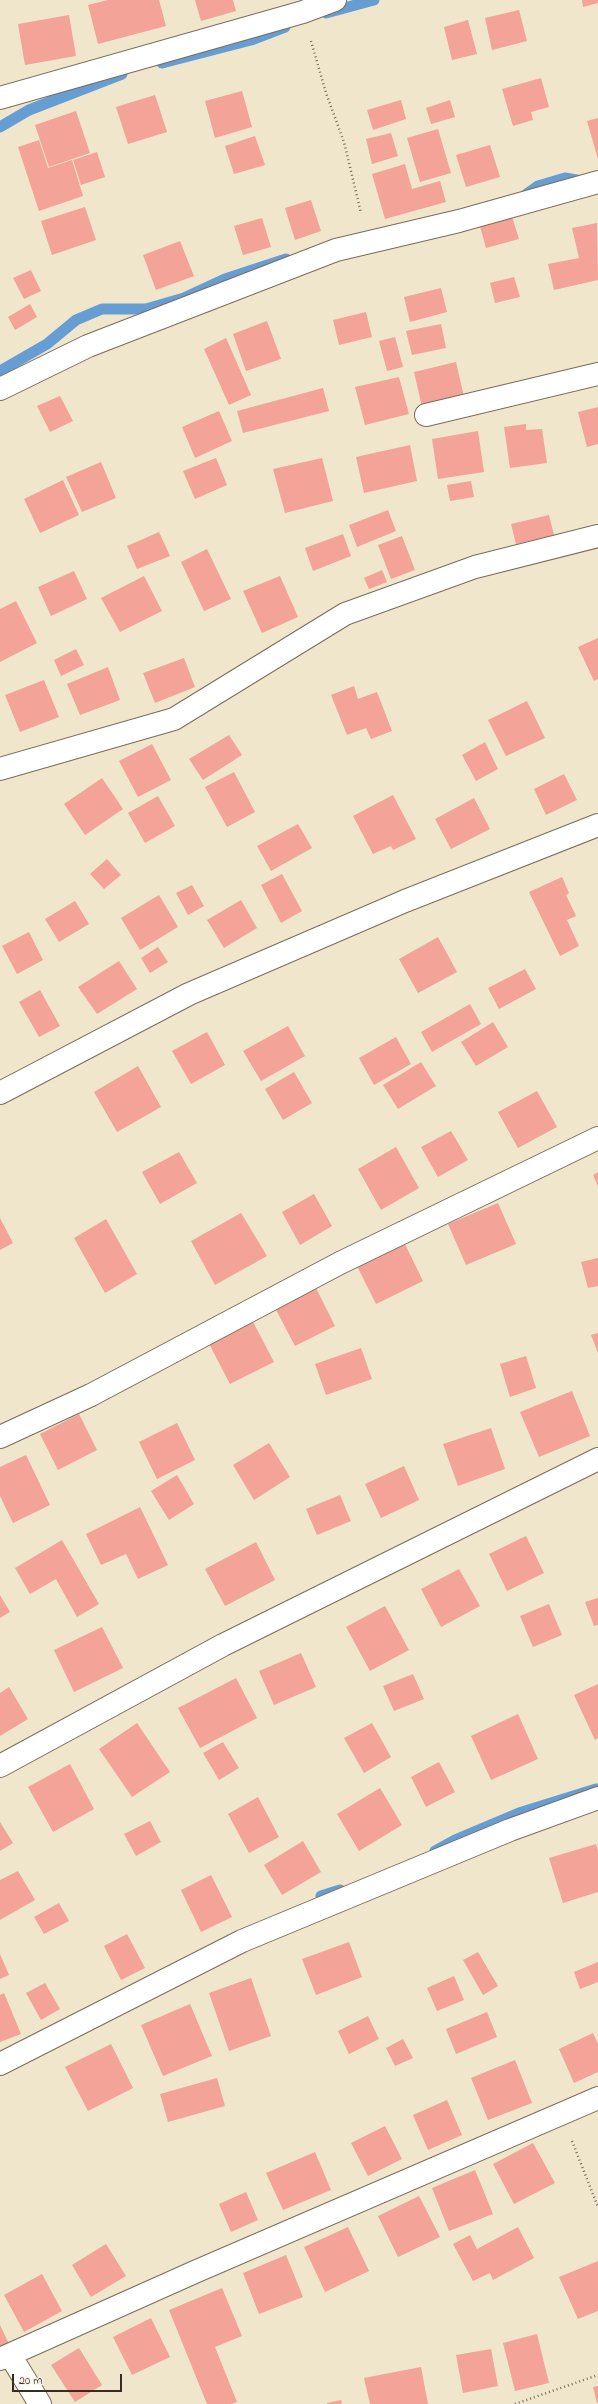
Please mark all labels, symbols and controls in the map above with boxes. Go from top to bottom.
scale bar [14,2366,124,2392]
text: 20 m [19,2372,42,2390]

